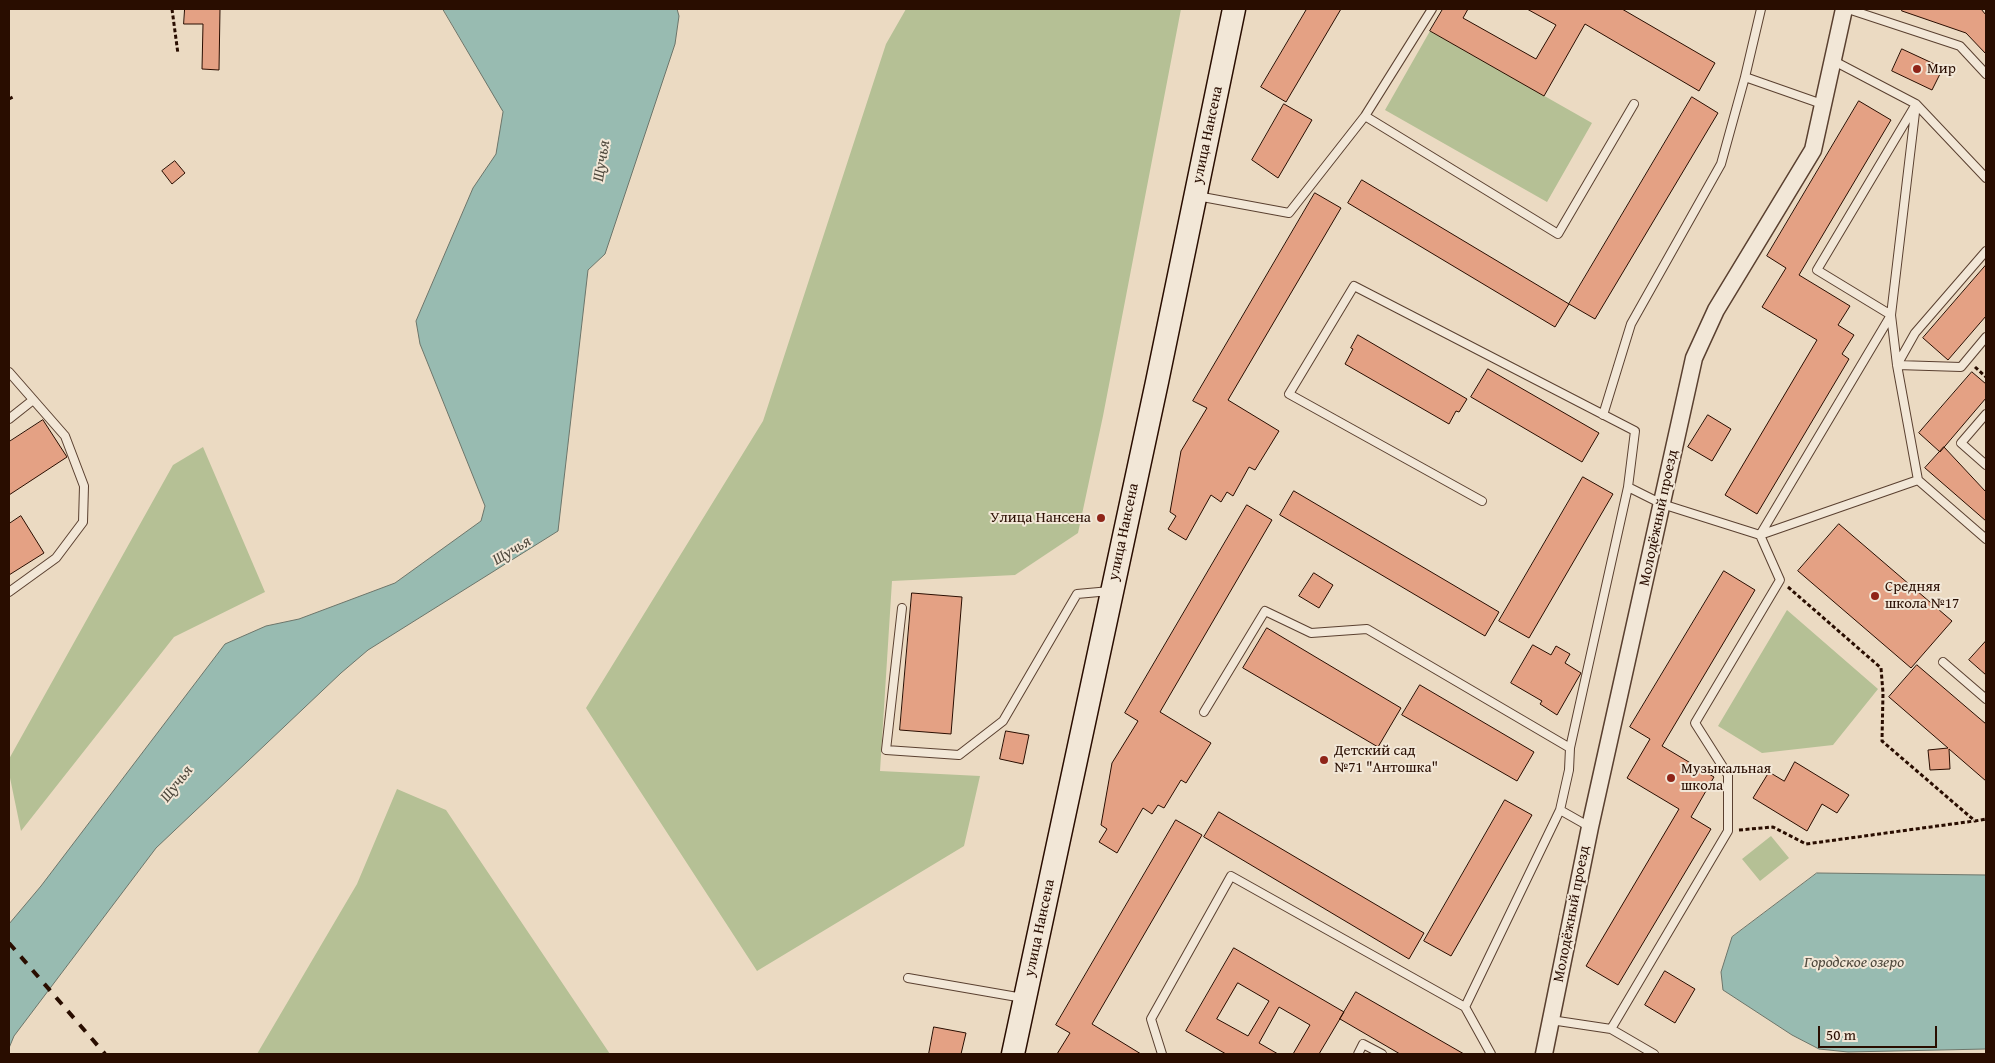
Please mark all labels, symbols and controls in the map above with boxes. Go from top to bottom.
place label: Мир [1927,60,1956,78]
marker: Мир [1911,63,1923,75]
street label: улица Нансена [1189,85,1227,185]
water label: Щучья [589,139,615,183]
street label: Молодёжный проезд [1636,448,1682,588]
street label: улица Нансена [1105,482,1143,582]
place label: Улица Нансена [990,509,1091,527]
marker: Улица Нансена [1095,512,1107,524]
water label: Щучья [489,532,535,570]
place label: Средняя школа №17 [1885,578,1959,613]
marker: Средняя школа №17 [1869,590,1881,602]
place label: Детский сад №71 "Антошка" [1334,742,1438,777]
marker: Детский сад №71 "Антошка" [1318,754,1330,766]
place label: Музыкальная школа [1681,760,1771,795]
water label: Щучья [157,762,197,806]
marker: Музыкальная школа [1665,772,1677,784]
street label: Молодёжный проезд [1550,844,1594,984]
street label: улица Нансена [1021,878,1059,978]
water label: Городское озеро [1804,953,1904,973]
scale bar [1820,1016,1939,1048]
text: 50 m [1826,1024,1856,1045]

